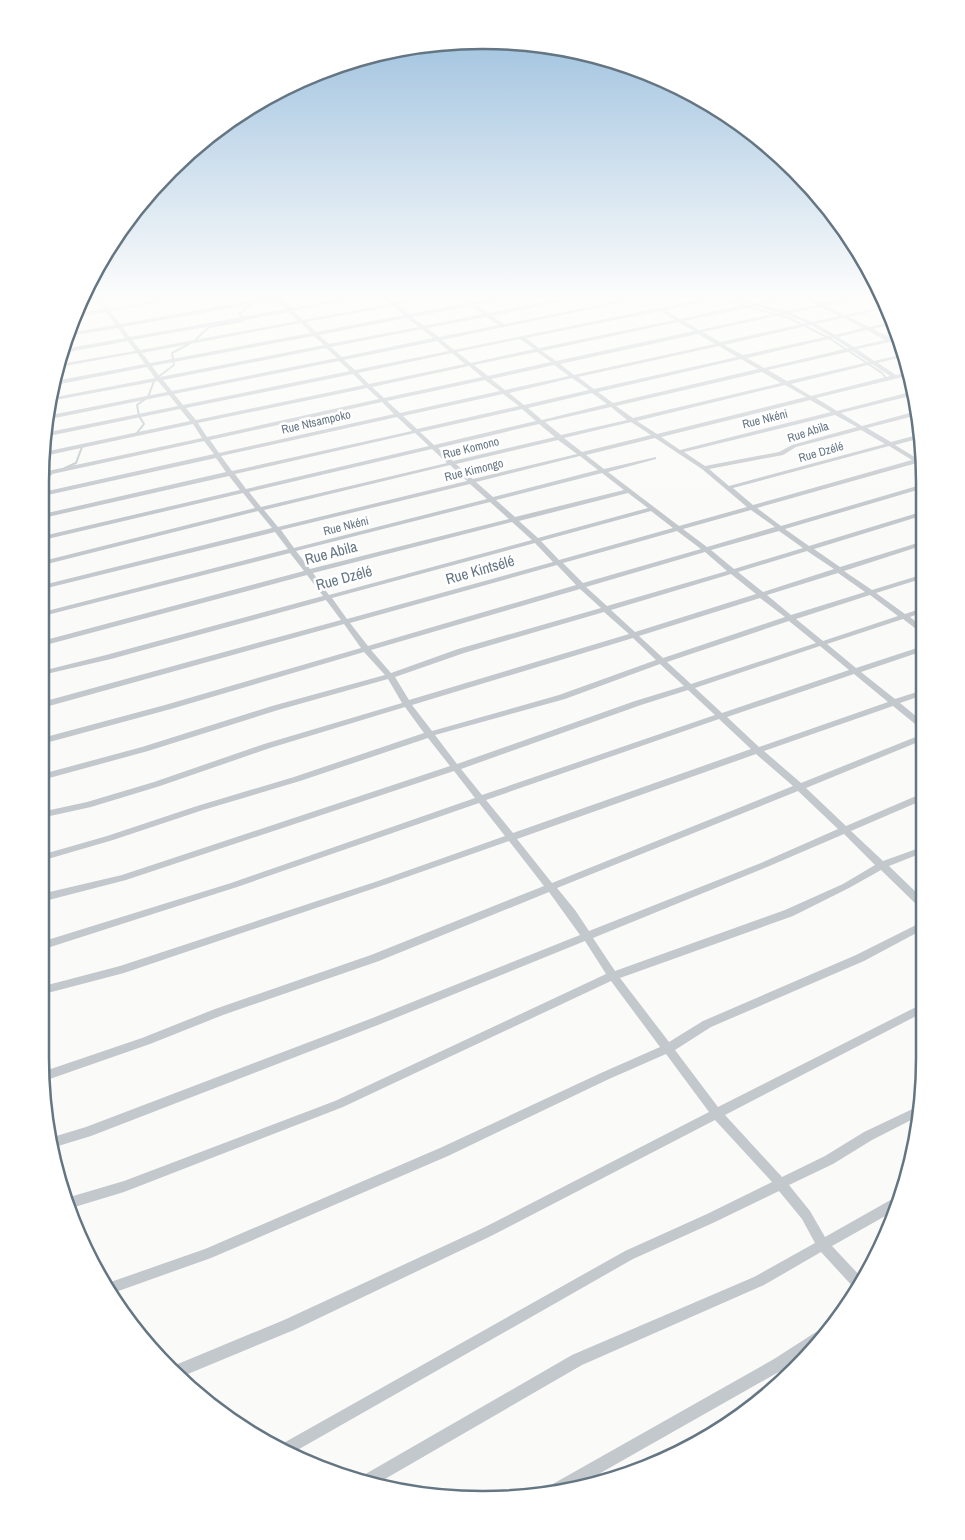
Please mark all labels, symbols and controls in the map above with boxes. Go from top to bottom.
street label: Rue Ntsampoko [280,406,352,438]
street label: Rue Nkéni [741,406,789,432]
street label: Rue Abila [785,418,831,446]
street label: Rue Komono [441,433,501,463]
street label: Rue Dzélé [797,438,845,466]
street label: Rue Kimongo [443,455,505,485]
street label: Rue Nkéni [322,513,370,539]
street label: Rue Abila [302,535,360,570]
street label: Rue Kintsélé [443,550,517,589]
street label: Rue Dzélé [313,560,374,595]

